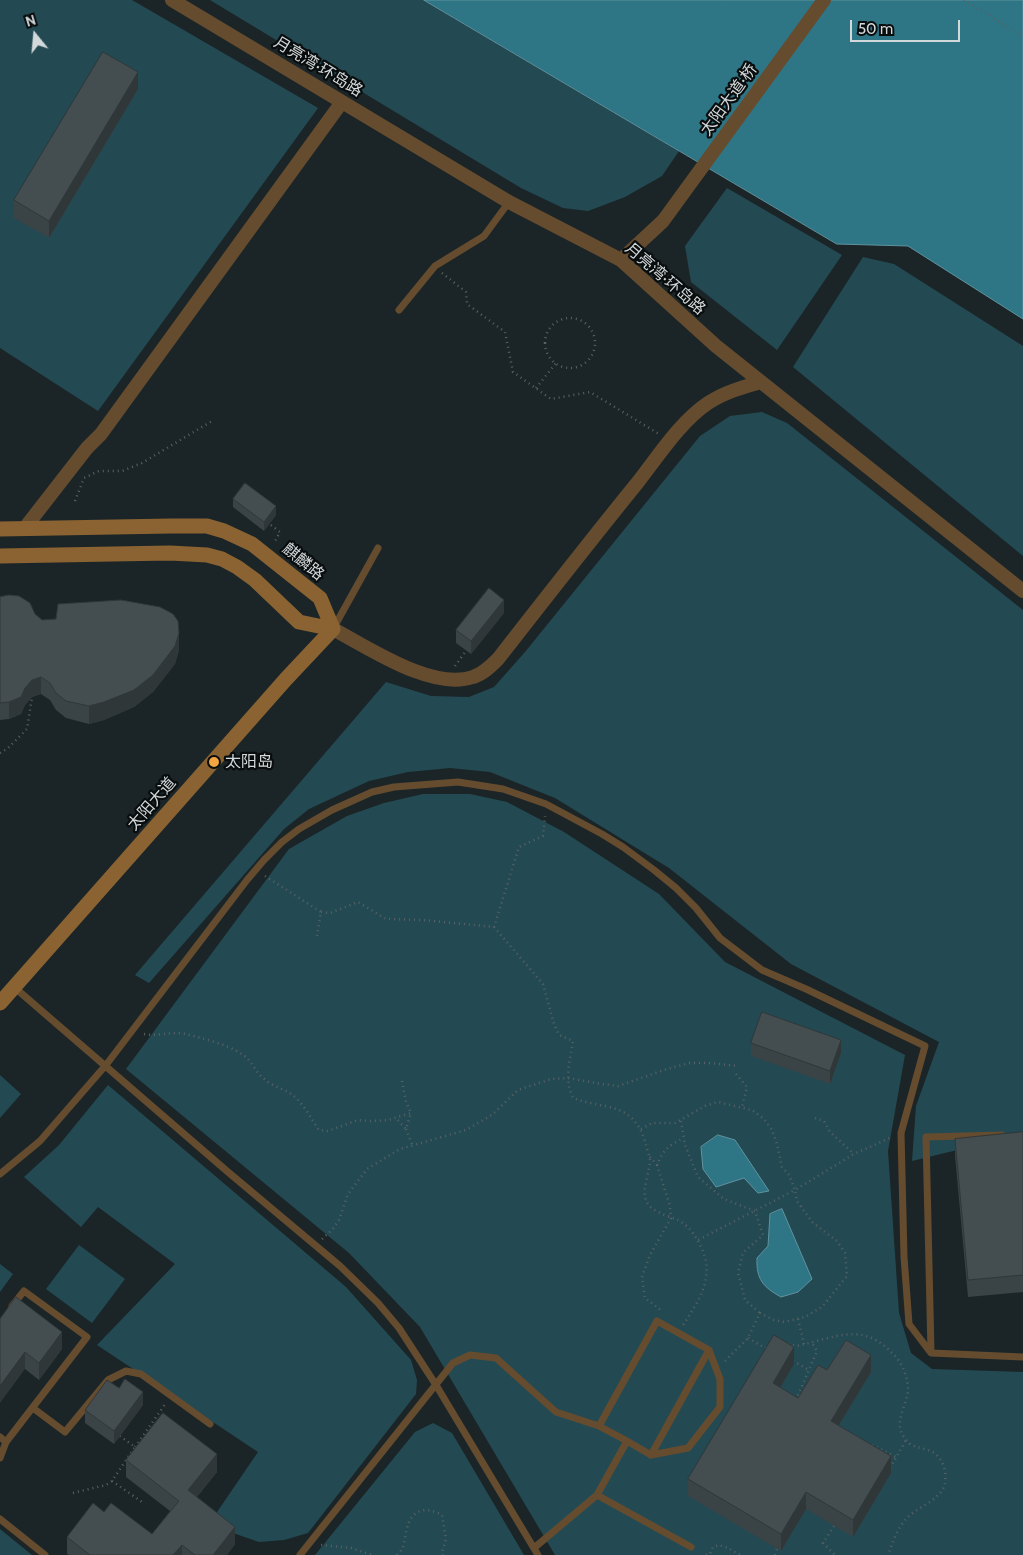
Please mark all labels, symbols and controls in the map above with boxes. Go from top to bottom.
north arrow [10,10,60,60]
scale bar [853,10,963,42]
text: N [23,11,38,31]
text: 50 m [858,20,893,38]
street label: 月亮湾·环岛路 [270,33,366,101]
street label: 太阳大道·桥 [697,60,761,140]
street label: 月亮湾·环岛路 [621,239,709,319]
street label: 麒麟路 [278,539,328,585]
place label: 太阳岛 [225,752,273,772]
marker: 太阳岛 [207,755,221,769]
street label: 太阳大道 [124,774,180,834]

